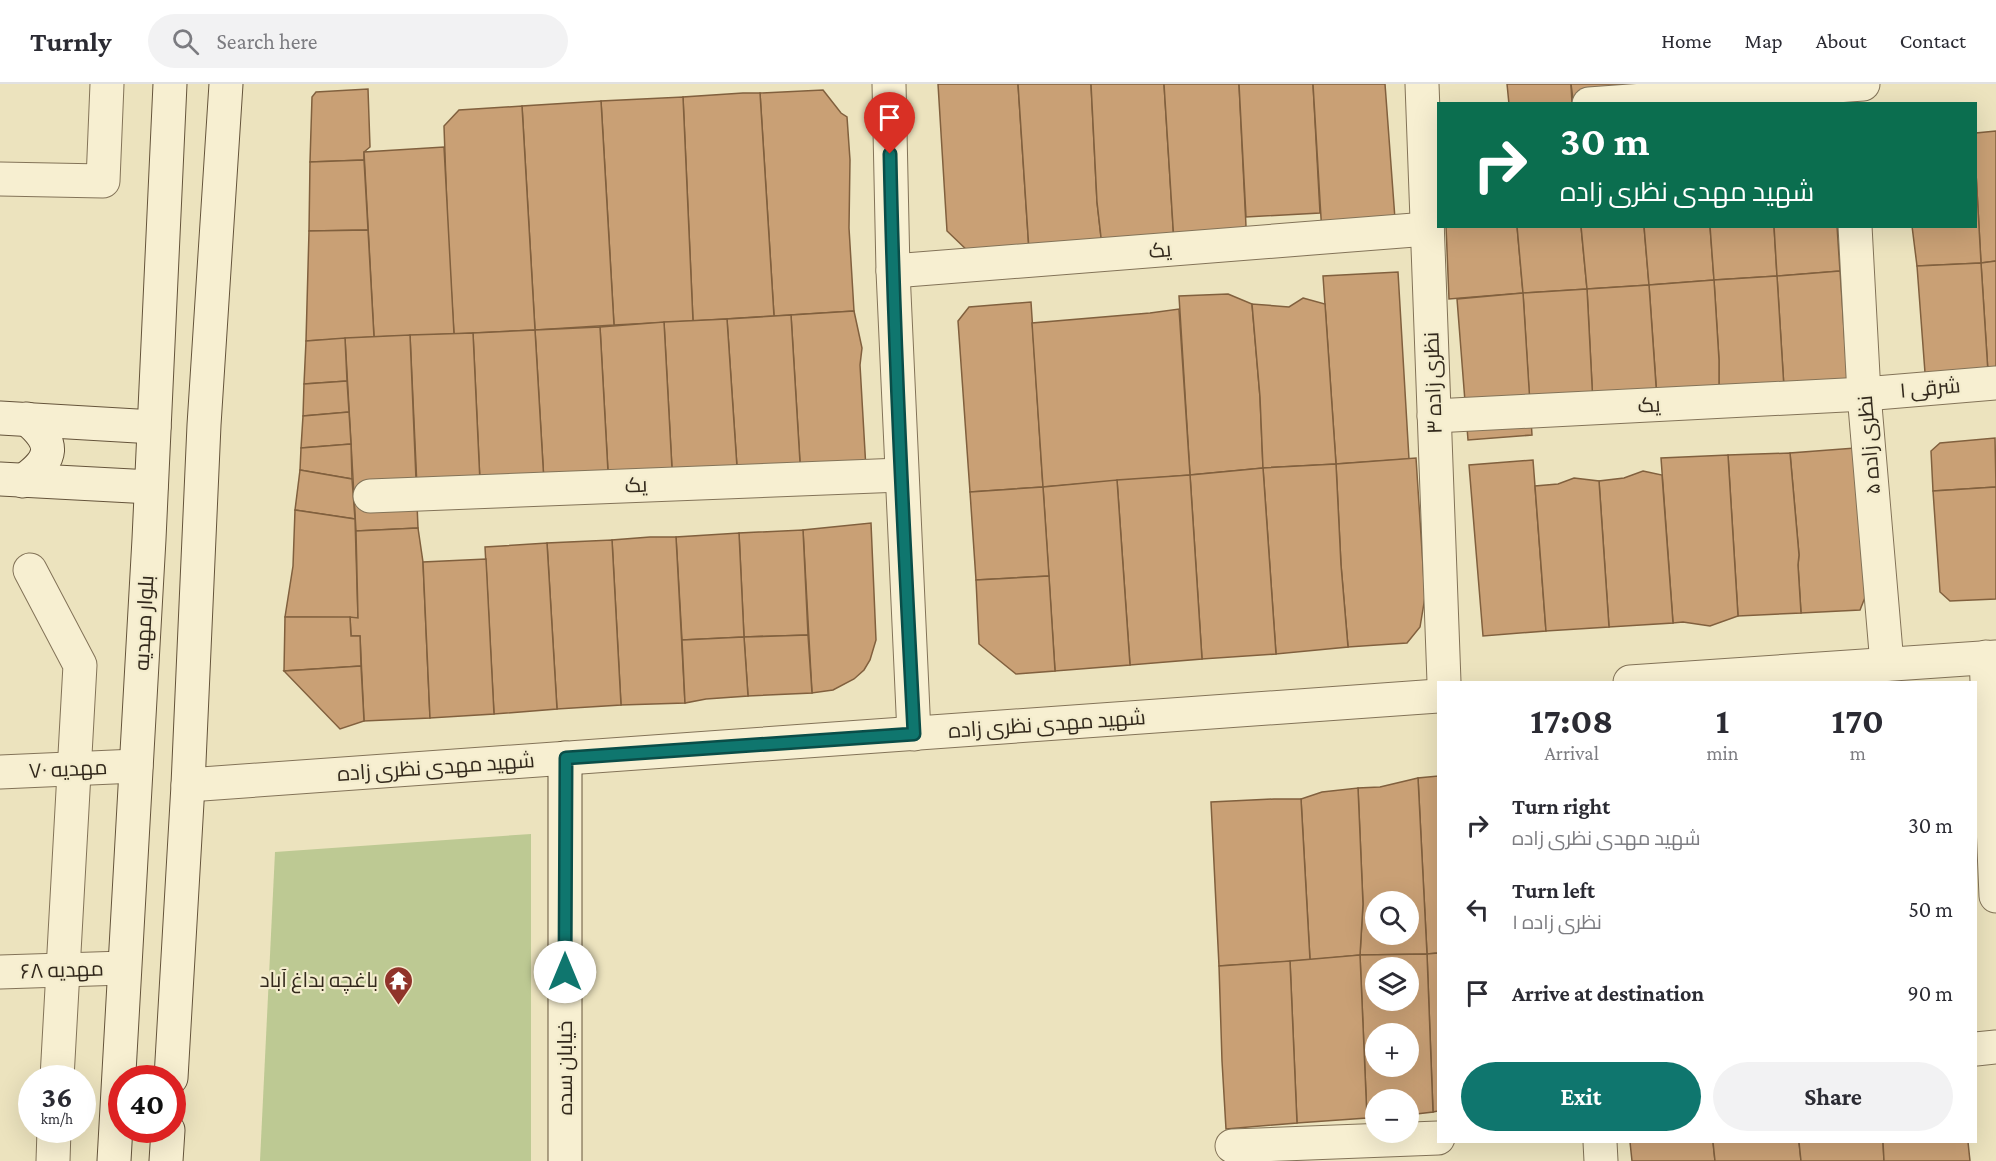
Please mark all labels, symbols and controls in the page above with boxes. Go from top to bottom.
search box [148,14,568,68]
icon: search [169,25,202,58]
text: Turnly [30,26,112,57]
text: Search here [217,29,318,54]
text: Home [1661,29,1711,53]
text: Map [1744,29,1783,53]
text: About [1816,29,1867,53]
text: Contact [1900,29,1966,53]
pin [864,92,915,154]
icon: arrive [873,101,906,134]
text: 30 m [1560,117,1650,164]
icon: right [1461,126,1539,204]
text: شهید مهدی نظری زاده [1560,177,1814,207]
street label: یک [1148,237,1173,263]
street label: نظری زاده ۳ [1419,332,1448,434]
street label: ۱ شرقی [1899,373,1961,404]
street label: یک [1637,392,1661,418]
street label: نظری زاده ۵ [1853,394,1886,496]
street label: یک [624,473,648,497]
street label: بلوار مهدیه [130,575,159,671]
text: 17:08 [1530,701,1613,741]
text: 1 [1716,701,1729,741]
text: 170 [1832,701,1884,741]
street label: شهید مهدی نظری زاده [947,705,1147,744]
text: Arrival [1544,742,1599,764]
text: min [1706,742,1738,764]
text: m [1850,742,1866,764]
street label: شهید مهدی نظری زاده [336,748,536,787]
street label: مهدیه ۷۰ [28,755,108,784]
text: Turn right [1512,794,1610,819]
icon: right [1461,809,1494,842]
text: 30 m [1908,813,1953,838]
text: شهید مهدی نظری زاده [1512,827,1700,849]
text: Turn left [1512,878,1595,903]
map controls [1365,891,1419,1143]
button: search [1365,891,1419,945]
icon: left [1461,893,1494,926]
text: 50 m [1908,897,1953,922]
text: نظری زاده ۱ [1512,911,1602,933]
position arrow [533,940,597,1004]
street label: مهدیه ۶۸ [20,957,104,984]
button: layers [1365,957,1419,1011]
temple icon: باغچه بداغ آباد [383,964,415,1006]
place label: باغچه بداغ آباد [259,968,378,994]
icon: arrive [1461,977,1494,1010]
text: Arrive at destination [1512,981,1704,1006]
text: 90 m [1908,981,1953,1006]
street label: خیابان سده [553,1021,578,1115]
button: + [1365,1023,1419,1077]
button: Exit [1461,1062,1701,1131]
button: Share [1713,1062,1953,1131]
speed limit sign: 40 [108,1065,186,1143]
text: 36 [41,1080,73,1113]
button: − [1365,1089,1419,1143]
text: km/h [41,1111,73,1127]

